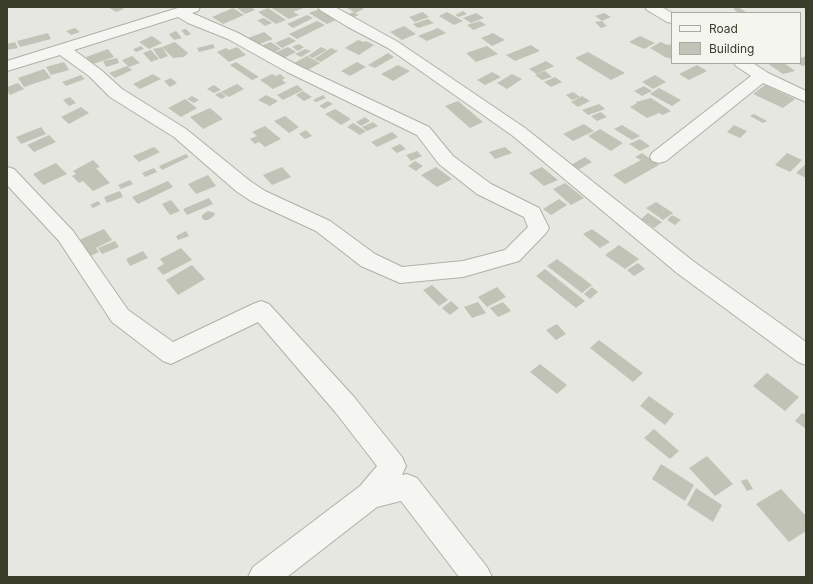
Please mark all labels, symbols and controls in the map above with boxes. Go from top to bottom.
legend [671,12,801,64]
text: Road [709,21,738,36]
text: Building [709,41,754,56]

